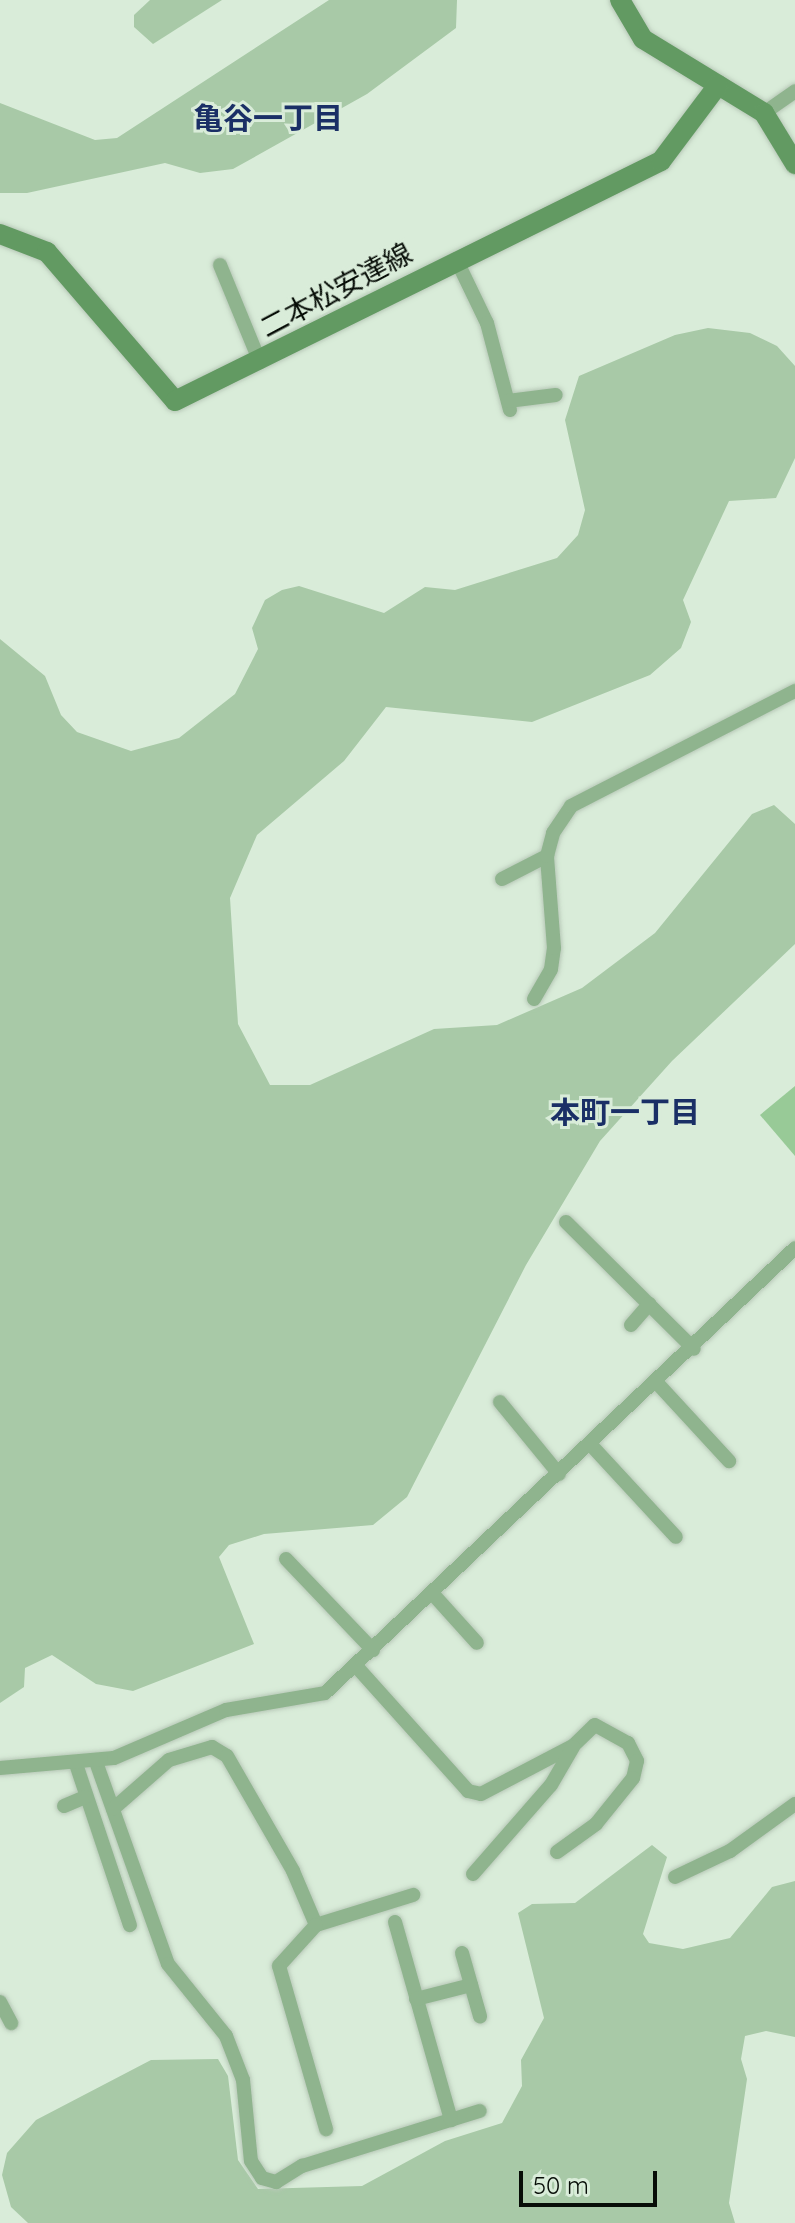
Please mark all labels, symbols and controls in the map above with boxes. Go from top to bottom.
district label: 亀谷一丁目 [193,100,343,136]
street label: 二本松安達線 [254,236,418,344]
district label: 本町一丁目 [550,1094,700,1130]
scale bar [523,2155,661,2205]
text: 50 m [533,2170,589,2200]

